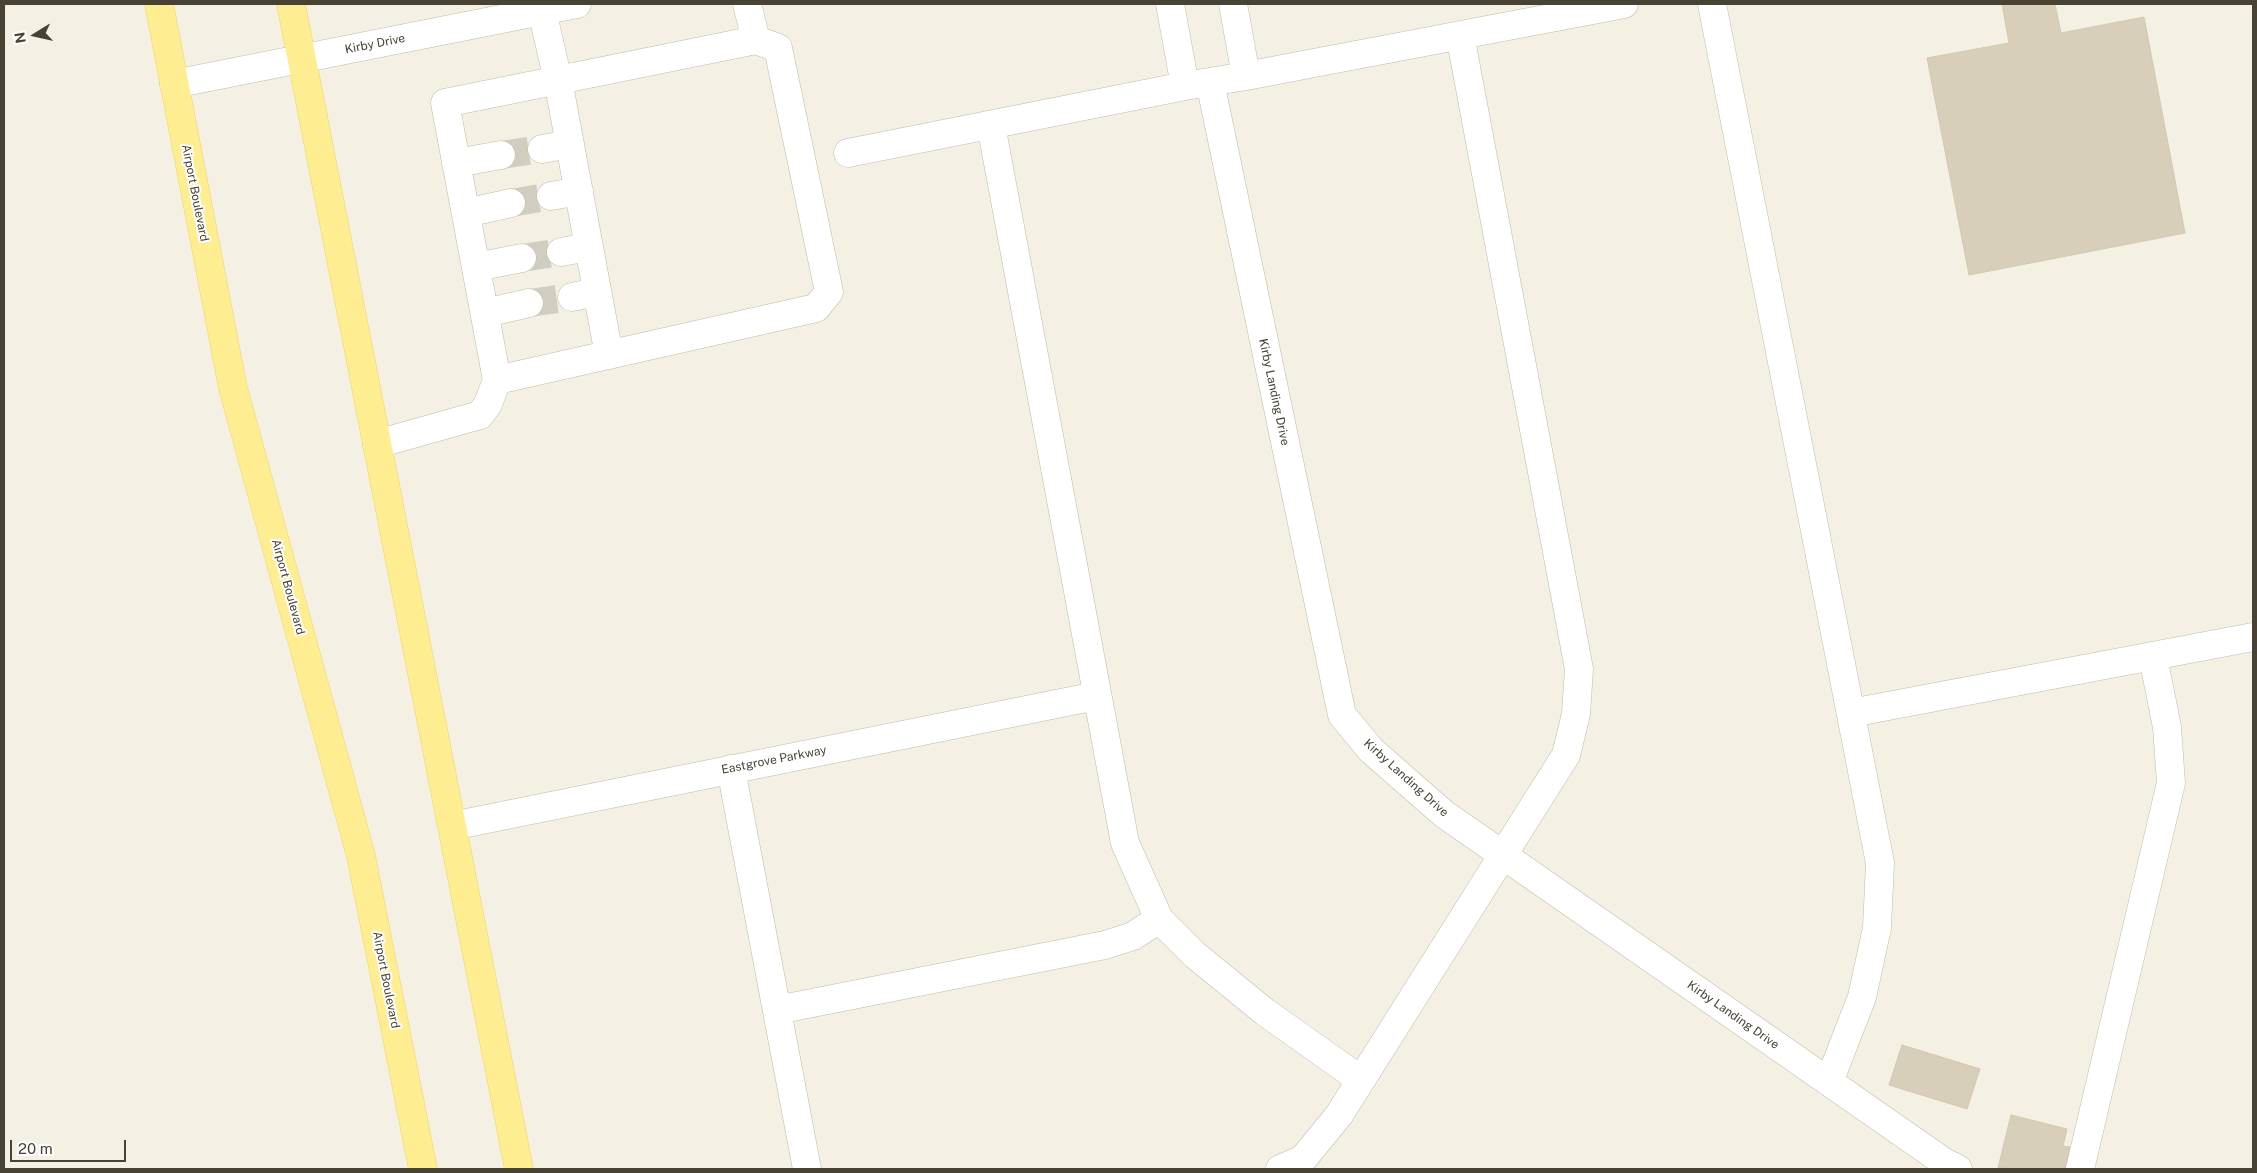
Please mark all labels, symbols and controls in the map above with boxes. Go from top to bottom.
north arrow [10,10,60,60]
text: N [11,31,29,44]
street label: Kirby Drive [344,31,406,57]
street label: Airport Boulevard [179,143,211,243]
street label: Kirby Landing Drive [1256,337,1292,447]
street label: Airport Boulevard [268,538,308,636]
street label: Kirby Landing Drive [1361,736,1451,820]
street label: Eastgrove Parkway [720,743,828,777]
street label: Airport Boulevard [370,930,402,1030]
street label: Kirby Landing Drive [1684,978,1782,1052]
scale bar [12,1130,129,1162]
text: 20 m [18,1140,53,1157]

